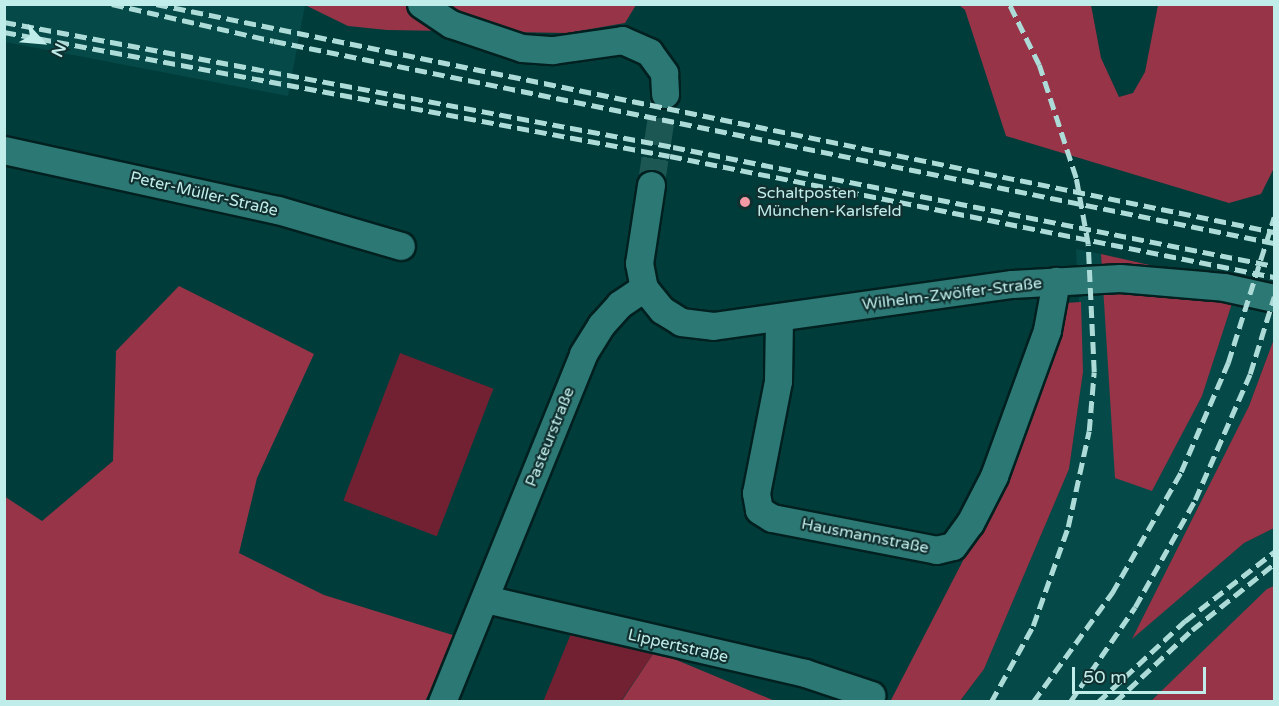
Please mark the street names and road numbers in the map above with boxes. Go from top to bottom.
street label: Peter-Müller-Straße [128,168,280,220]
street label: Wilhelm-Zwölfer-Straße [861,273,1043,315]
street label: Pasteurstraße [521,384,579,490]
street label: Hausmannstraße [800,514,930,558]
street label: Lippertstraße [626,625,730,667]

